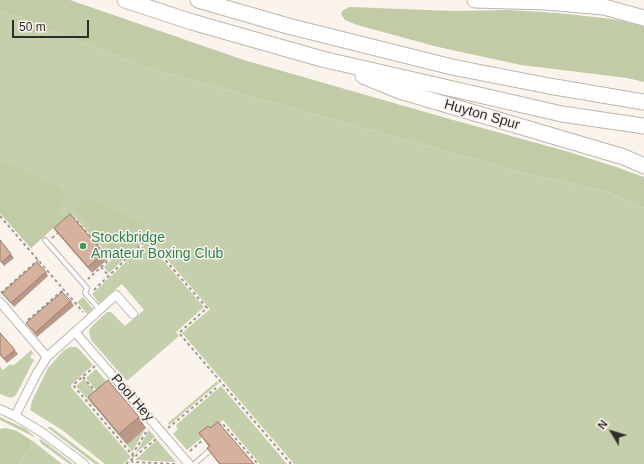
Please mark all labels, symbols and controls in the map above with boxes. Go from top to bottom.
scale bar [14,12,91,38]
text: 50 m [19,20,46,34]
street label: Huyton Spur [442,96,522,134]
place label: Stockbridge Amateur Boxing Club [91,230,223,262]
marker: Stockbridge Amateur Boxing Club [78,241,88,251]
street label: Pool Hey [107,371,157,425]
north arrow [592,412,632,452]
text: N [595,418,610,431]

